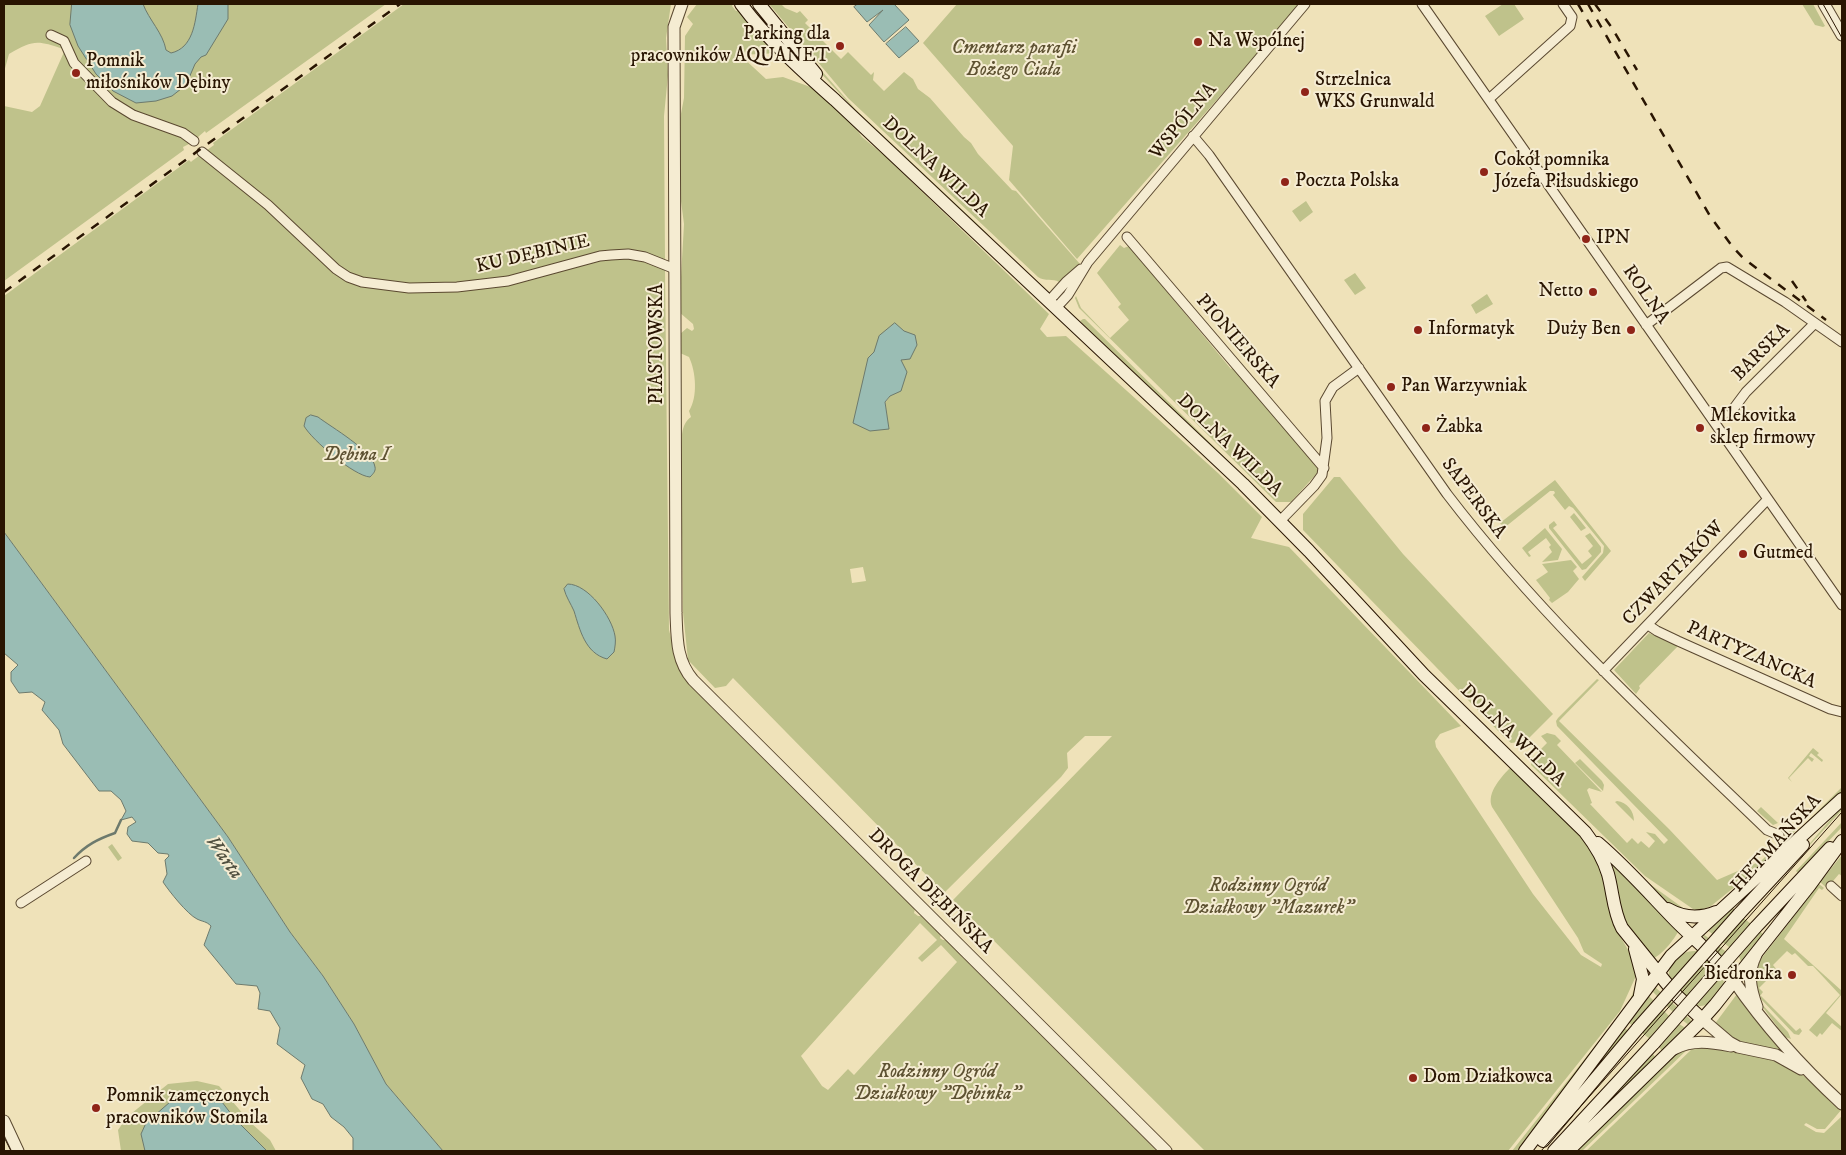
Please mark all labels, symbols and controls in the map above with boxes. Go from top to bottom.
place label: Parking dla pracowników AQUANET [631,24,830,68]
place label: Na Wspólnej [1208,31,1305,53]
marker: Na Wspólnej [1192,36,1204,48]
park label: Cmentarz parafii Bożego Ciała [951,38,1077,82]
marker: Parking dla pracowników AQUANET [834,40,846,52]
place label: Pomnik miłośników Dębiny [86,51,231,95]
marker: Pomnik miłośników Dębiny [70,67,82,79]
place label: Strzelnica WKS Grunwald [1315,70,1434,114]
street label: WSPÓLNA [1146,79,1222,165]
marker: Strzelnica WKS Grunwald [1299,86,1311,98]
street label: DOLNA WILDA [877,113,993,223]
place label: Cokół pomnika Józefa Piłsudskiego [1494,150,1638,194]
marker: Cokół pomnika Józefa Piłsudskiego [1478,166,1490,178]
place label: Poczta Polska [1295,171,1399,193]
marker: Poczta Polska [1279,176,1291,188]
place label: IPN [1596,228,1630,250]
street label: KU DĘBINIE [474,231,592,279]
marker: IPN [1580,233,1592,245]
street label: ROLNA [1617,261,1673,329]
place label: Netto [1538,281,1583,303]
street label: PIASTOWSKA [647,283,669,405]
marker: Netto [1587,286,1599,298]
street label: PIONIERSKA [1190,290,1284,394]
place label: Informatyk [1428,319,1515,341]
place label: Duży Ben [1547,319,1621,341]
street label: BARSKA [1728,319,1796,387]
marker: Informatyk [1412,324,1424,336]
marker: Duży Ben [1625,324,1637,336]
place label: Pan Warzywniak [1401,376,1527,398]
marker: Pan Warzywniak [1385,381,1397,393]
street label: DOLNA WILDA [1172,390,1286,502]
place label: Mlekovitka sklep firmowy [1710,406,1815,450]
place label: Żabka [1436,417,1483,439]
marker: Żabka [1420,422,1432,434]
marker: Mlekovitka sklep firmowy [1694,422,1706,434]
park label: Dębina I [323,445,389,467]
street label: SAPERSKA [1435,454,1511,544]
street label: CZWARTAKÓW [1619,517,1729,631]
place label: Gutmed [1753,543,1813,565]
marker: Gutmed [1737,548,1749,560]
street label: PARTYZANCKA [1683,617,1819,695]
street label: DOLNA WILDA [1455,680,1569,792]
street label: HETMAŃSKA [1727,790,1827,898]
street label: DROGA DĘBIŃSKA [863,825,997,959]
water label: Warta [199,831,247,885]
park label: Rodzinny Ogród Działkowy "Mazurek" [1182,876,1354,920]
place label: Biedronka [1704,964,1782,986]
marker: Biedronka [1786,969,1798,981]
park label: Rodzinny Ogród Działkowy "Dębinka" [854,1062,1020,1106]
place label: Dom Działkowca [1423,1067,1553,1089]
marker: Dom Działkowca [1407,1072,1419,1084]
place label: Pomnik zamęczonych pracowników Stomila [106,1086,269,1130]
marker: Pomnik zamęczonych pracowników Stomila [90,1102,102,1114]

